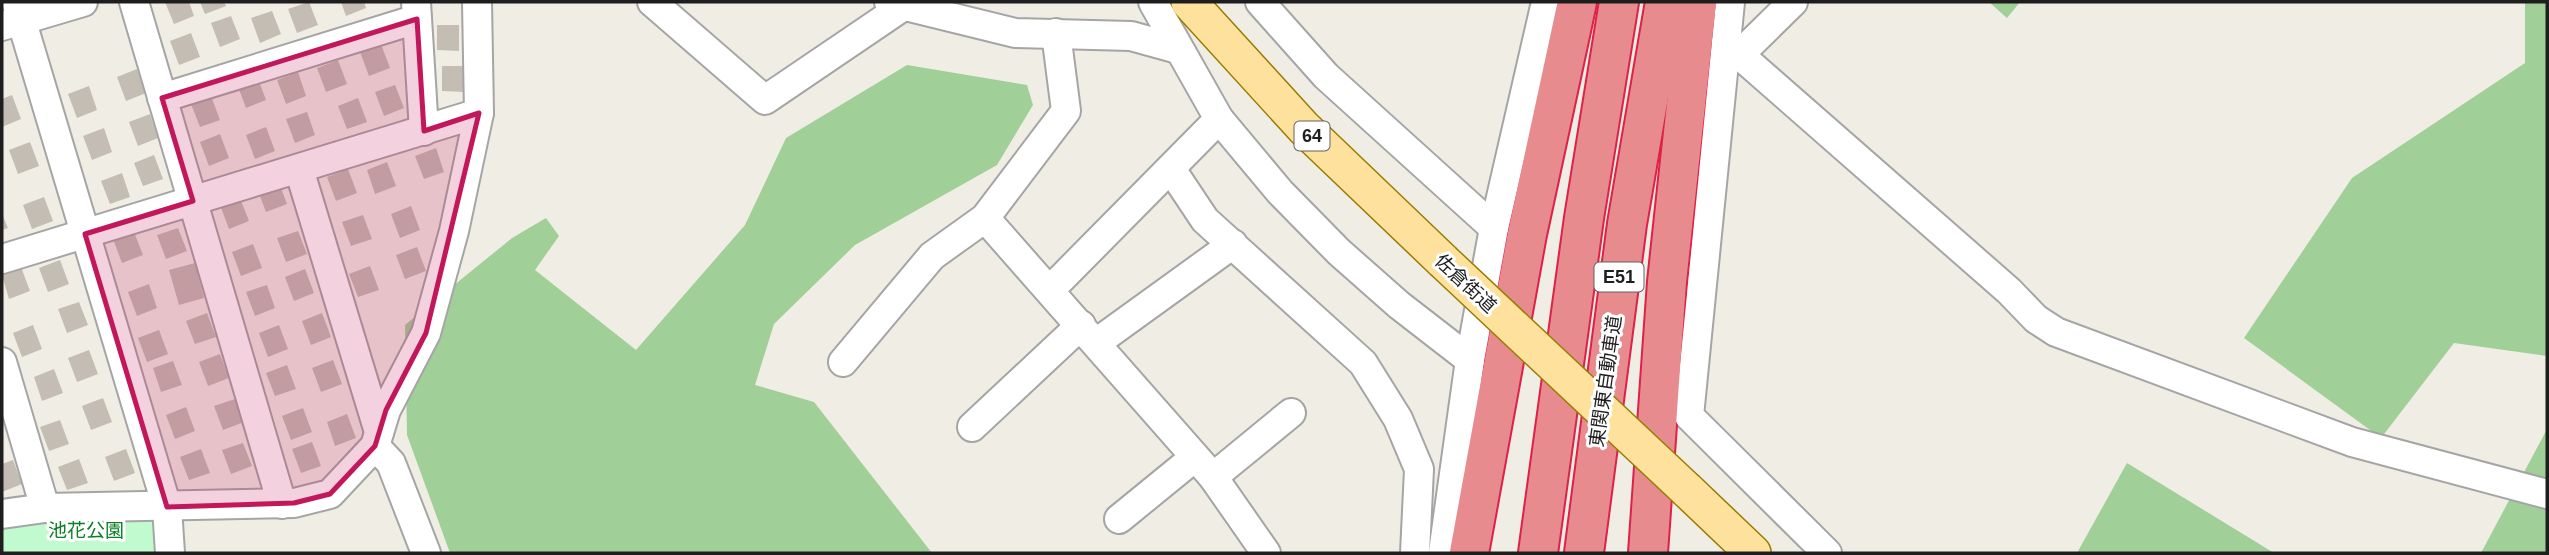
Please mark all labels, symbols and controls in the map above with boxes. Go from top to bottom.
road number: 64 [1294,121,1330,150]
street label: 佐倉街道 [1431,250,1501,317]
road number: E51 [1594,262,1644,292]
street label: 東関東自動車道 [1586,314,1625,448]
park label: 池花公園 [48,520,124,541]

